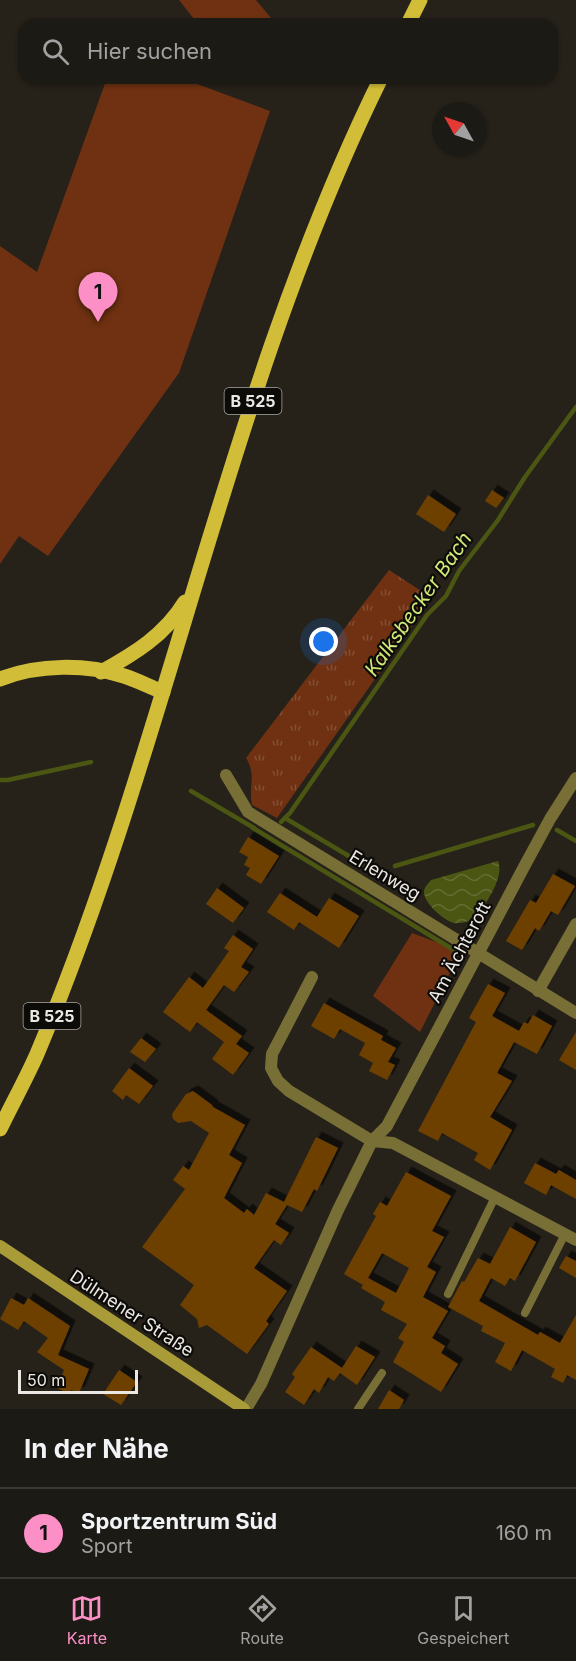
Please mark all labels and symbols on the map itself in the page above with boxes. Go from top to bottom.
north arrow [432,102,486,156]
pin: 1 [78,272,118,322]
road number: B 525 [224,388,282,414]
water label: Kalksbecker Bach [359,527,477,681]
your location [309,627,338,656]
street label: Erlenweg [346,846,424,904]
street label: Am Ächterott [423,897,494,1006]
road number: B 525 [23,1003,80,1029]
street label: Dülmener Straße [66,1265,198,1361]
scale bar [18,1367,138,1394]

